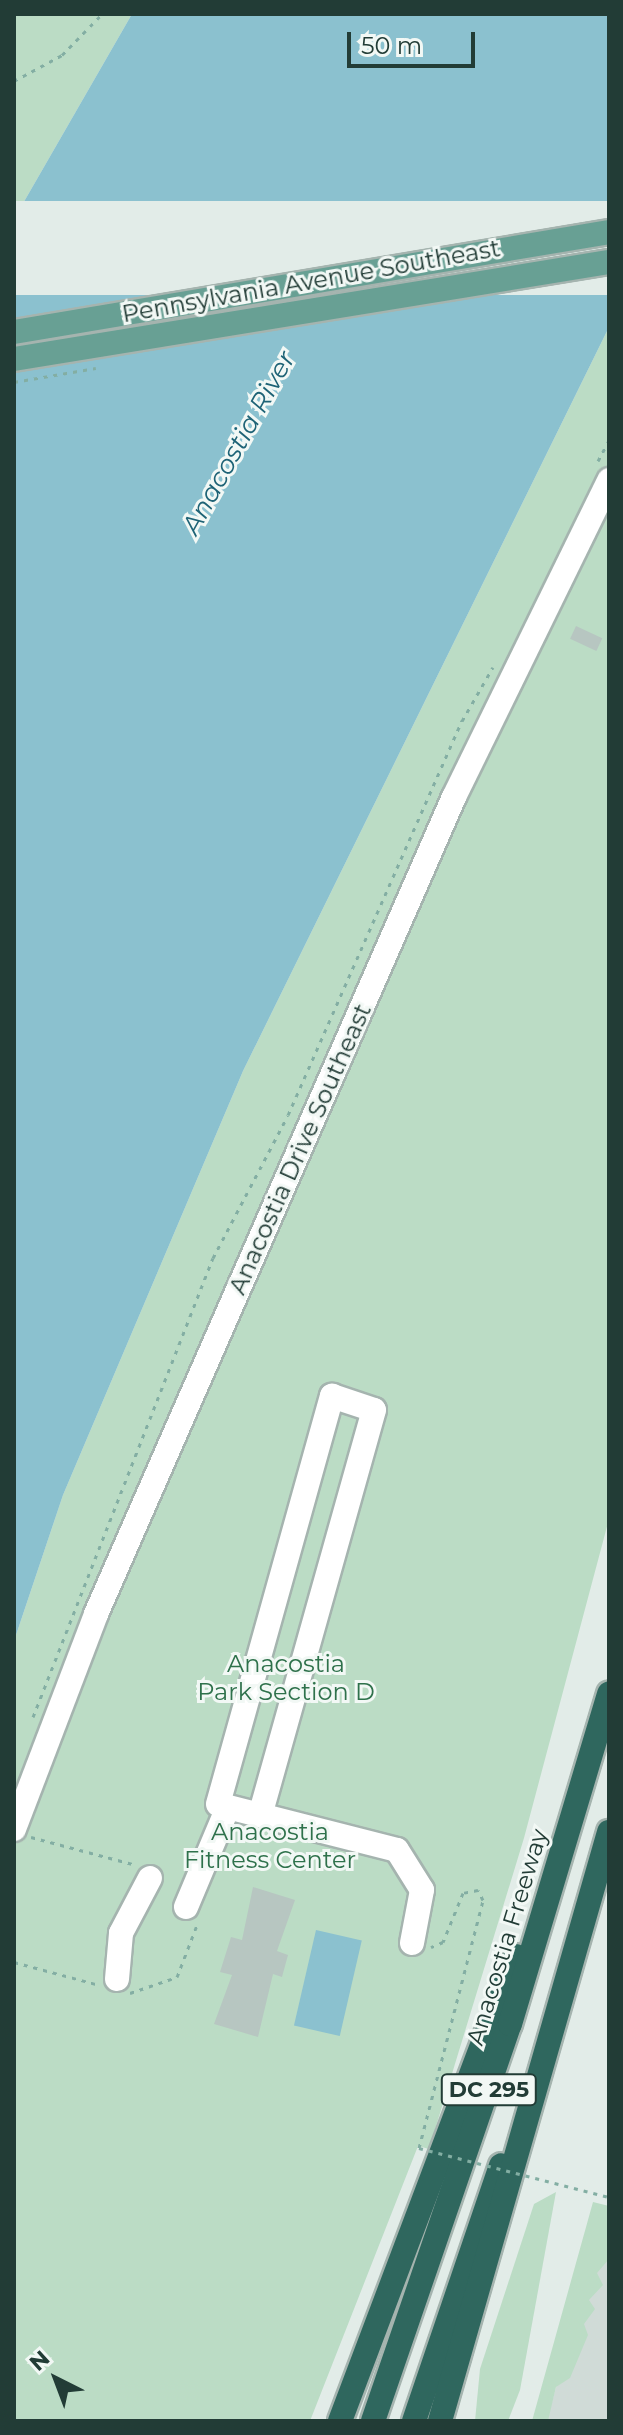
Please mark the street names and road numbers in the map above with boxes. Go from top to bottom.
street label: Pennsylvania Avenue Southeast [120,234,502,328]
street label: Anacostia Drive Southeast [223,999,377,1299]
street label: Anacostia Freeway [460,1825,554,2049]
road number: DC 295 [439,2072,539,2108]

